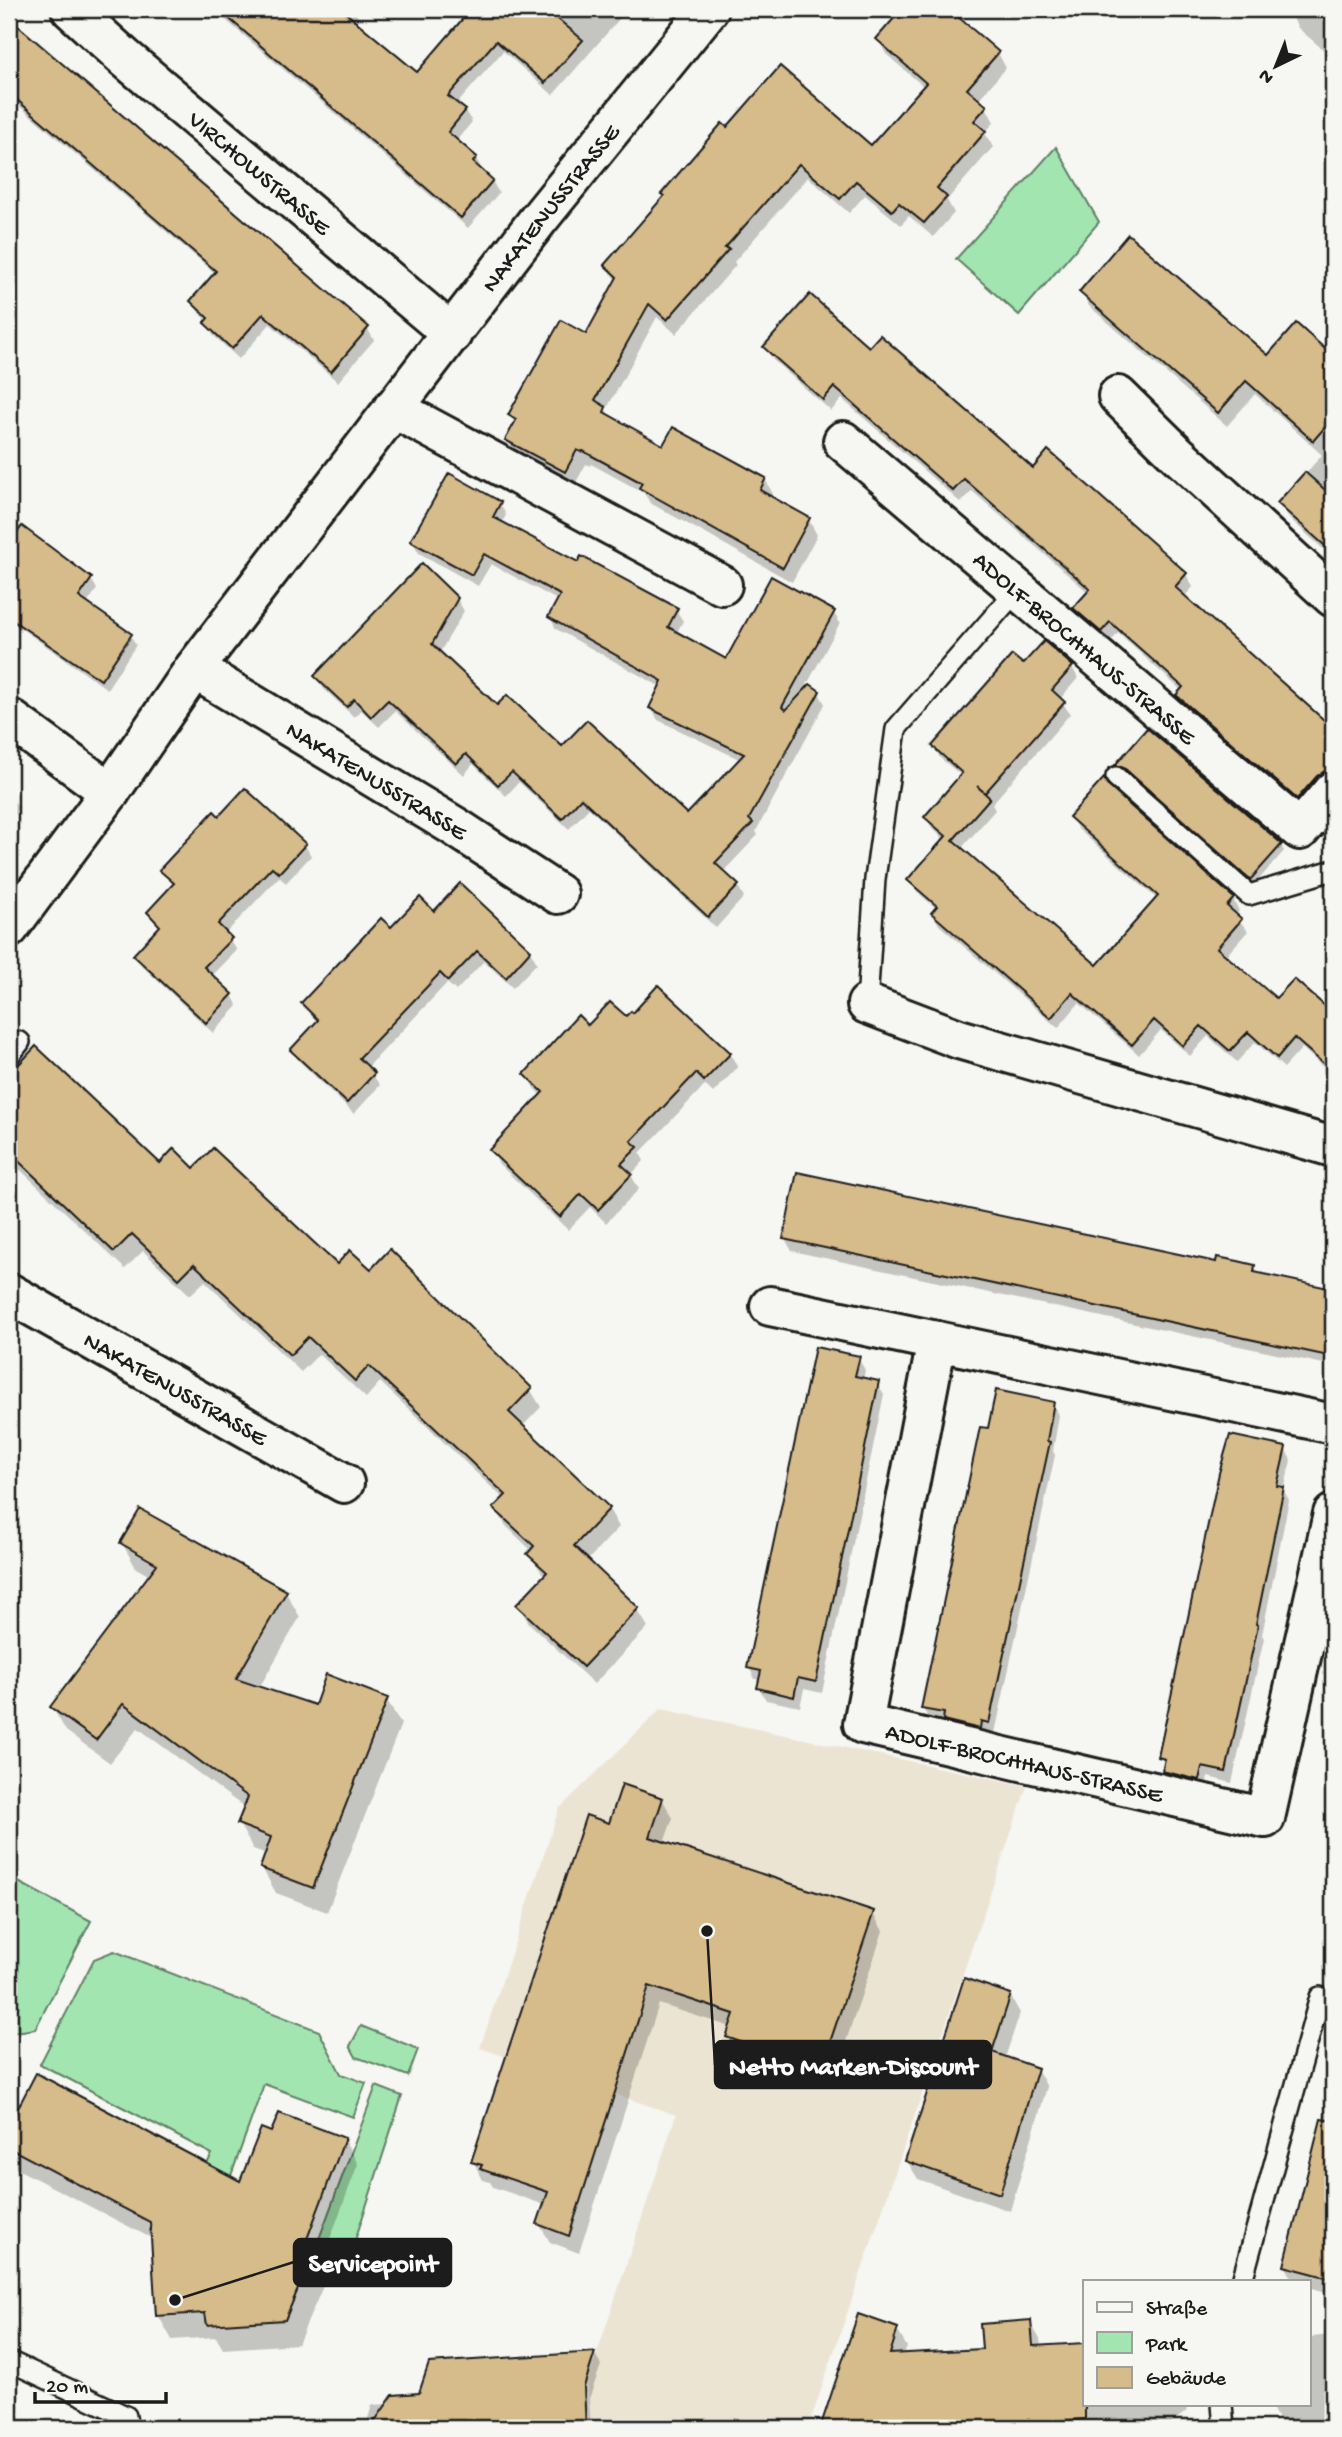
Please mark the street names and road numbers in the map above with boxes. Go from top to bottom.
street label: VIRCHOWSTRASSE [180,106,336,244]
street label: NAKATENUSSTRASSE [477,119,628,299]
street label: ADOLF-BROCHHAUS-STRASSE [965,547,1201,753]
street label: NAKATENUSSTRASSE [280,717,472,849]
street label: NAKATENUSSTRASSE [77,1327,272,1455]
street label: ADOLF-BROCHHAUS-STRASSE [882,1719,1166,1812]

